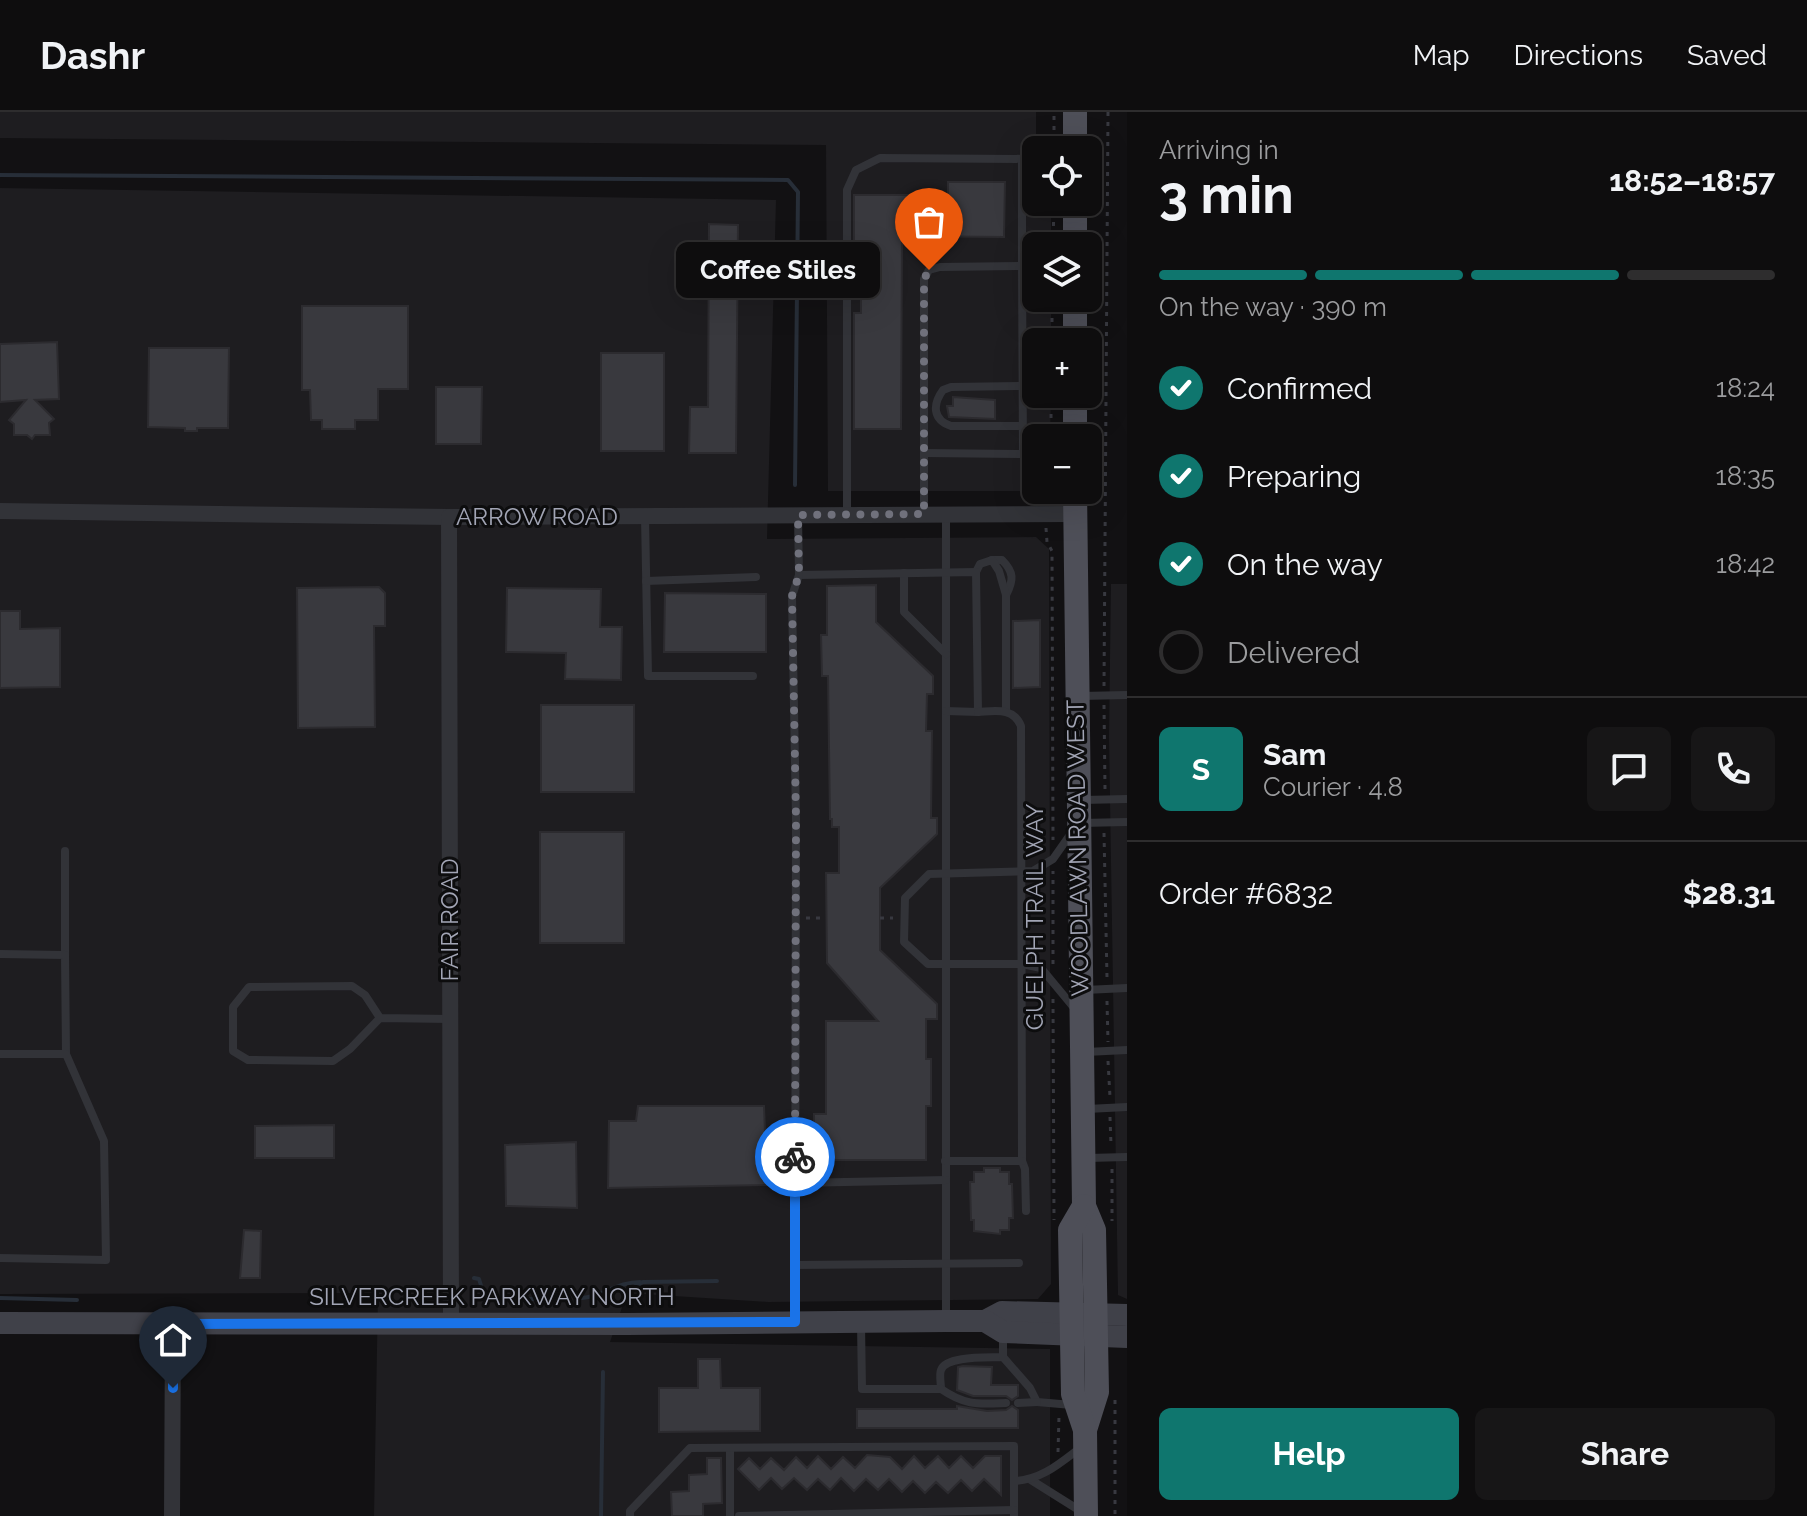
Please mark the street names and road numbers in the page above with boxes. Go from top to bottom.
street label: ARROW ROAD [456,502,618,531]
street label: WOODLAWN ROAD WEST [1060,699,1095,997]
street label: GUELPH TRAIL WAY [1020,803,1049,1030]
street label: FAIR ROAD [435,858,464,982]
street label: SILVERCREEK PARKWAY NORTH [309,1282,675,1311]

